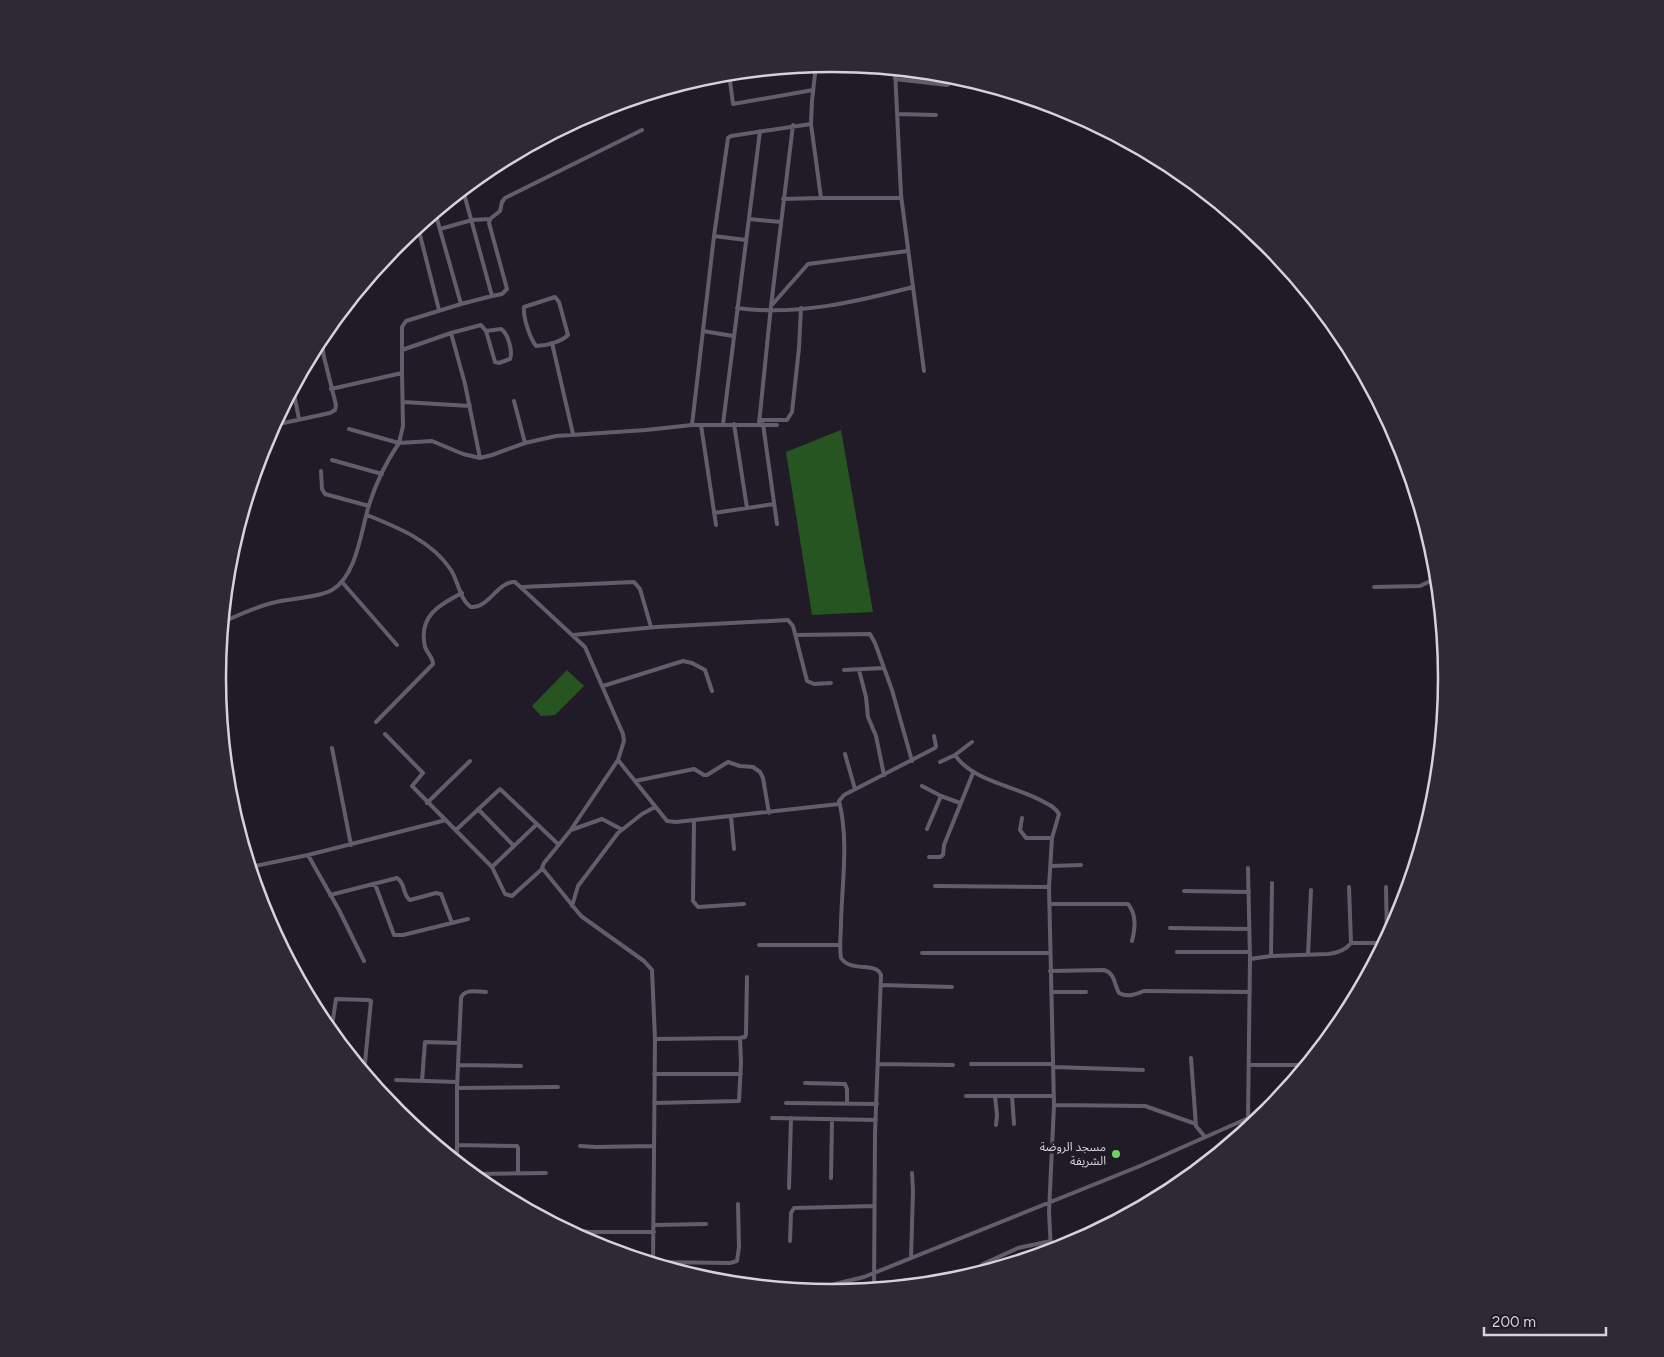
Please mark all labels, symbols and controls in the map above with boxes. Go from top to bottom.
place label: مسجد الروضة الشريفة [1040,1140,1106,1168]
marker: مسجد الروضة الشريفة [1110,1148,1122,1160]
scale bar [1484,1304,1606,1336]
text: 200 m [1492,1313,1536,1331]

